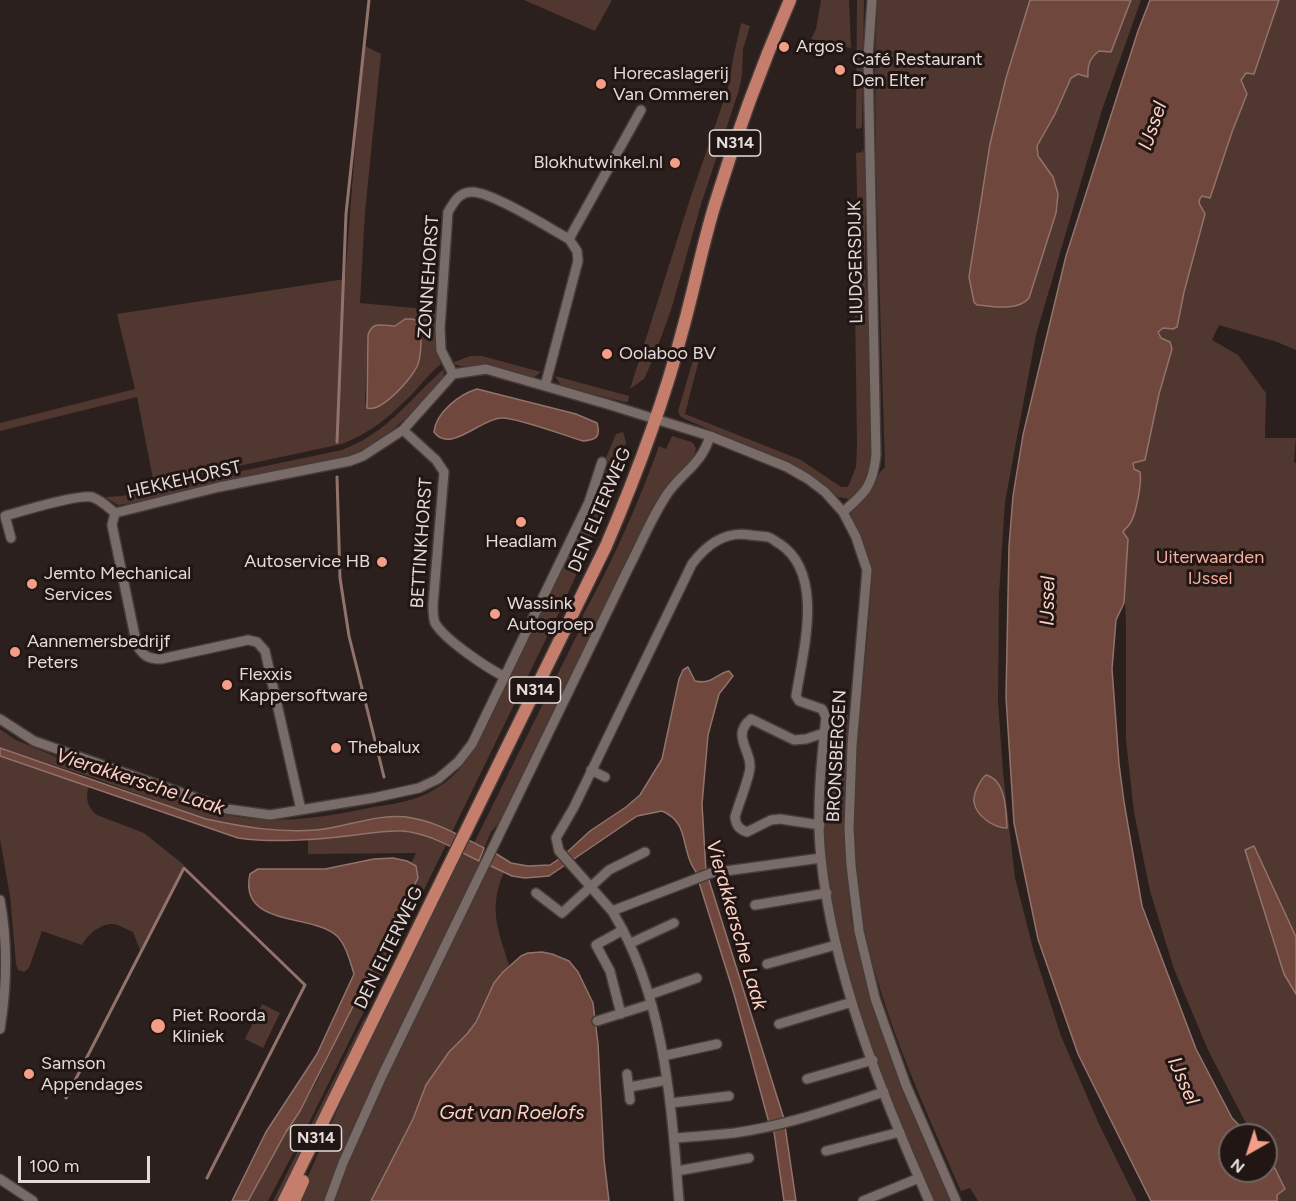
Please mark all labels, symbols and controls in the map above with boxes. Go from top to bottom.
place label: Argos [796,36,844,58]
marker: Argos [777,40,791,54]
place label: Café Restaurant Den Elter [852,49,983,92]
place label: Horecaslagerij Van Ommeren [613,63,729,106]
marker: Café Restaurant Den Elter [833,63,847,77]
marker: Horecaslagerij Van Ommeren [594,77,608,91]
water label: IJssel [1134,99,1172,153]
road number: N314 [710,130,760,156]
place label: Blokhutwinkel.nl [534,152,663,174]
marker: Blokhutwinkel.nl [668,156,682,170]
street label: LIUDGERSDIJK [844,200,868,324]
street label: ZONNEHORST [414,215,444,339]
place label: Oolaboo BV [619,343,716,365]
marker: Oolaboo BV [600,347,614,361]
street label: DEN ELTERWEG [564,444,636,576]
street label: HEKKEHORST [125,456,243,504]
street label: BETTINKHORST [407,477,437,609]
marker: Headlam [514,515,528,529]
place label: Headlam [485,531,557,553]
park label: Uiterwaarden IJssel [1156,547,1264,590]
place label: Autoservice HB [244,551,370,573]
marker: Autoservice HB [375,555,389,569]
place label: Jemto Mechanical Services [44,563,191,606]
water label: IJssel [1036,576,1060,626]
marker: Jemto Mechanical Services [25,577,39,591]
place label: Wassink Autogroep [507,593,594,636]
marker: Wassink Autogroep [488,607,502,621]
place label: Aannemersbedrijf Peters [27,631,170,674]
marker: Aannemersbedrijf Peters [8,645,22,659]
place label: Flexxis Kappersoftware [239,664,367,706]
road number: N314 [510,677,560,703]
marker: Flexxis Kappersoftware [220,678,234,692]
street label: BRONSBERGEN [823,689,851,823]
place label: Thebalux [348,737,420,759]
marker: Thebalux [329,741,343,755]
water label: Vierakkersche Laak [53,743,227,821]
water label: Vierakkersche Laak [700,837,772,1013]
street label: DEN ELTERWEG [350,883,428,1013]
place label: Piet Roorda Kliniek [172,1005,266,1048]
marker: Piet Roorda Kliniek [149,1017,167,1035]
place label: Samson Appendages [41,1053,143,1096]
water label: IJssel [1162,1053,1204,1109]
marker: Samson Appendages [22,1067,36,1081]
water label: Gat van Roelofs [439,1101,585,1125]
north arrow [1218,1123,1278,1183]
road number: N314 [290,1125,342,1151]
scale bar [21,1144,153,1182]
text: 100 m [29,1155,79,1177]
text: N [1227,1155,1248,1177]

